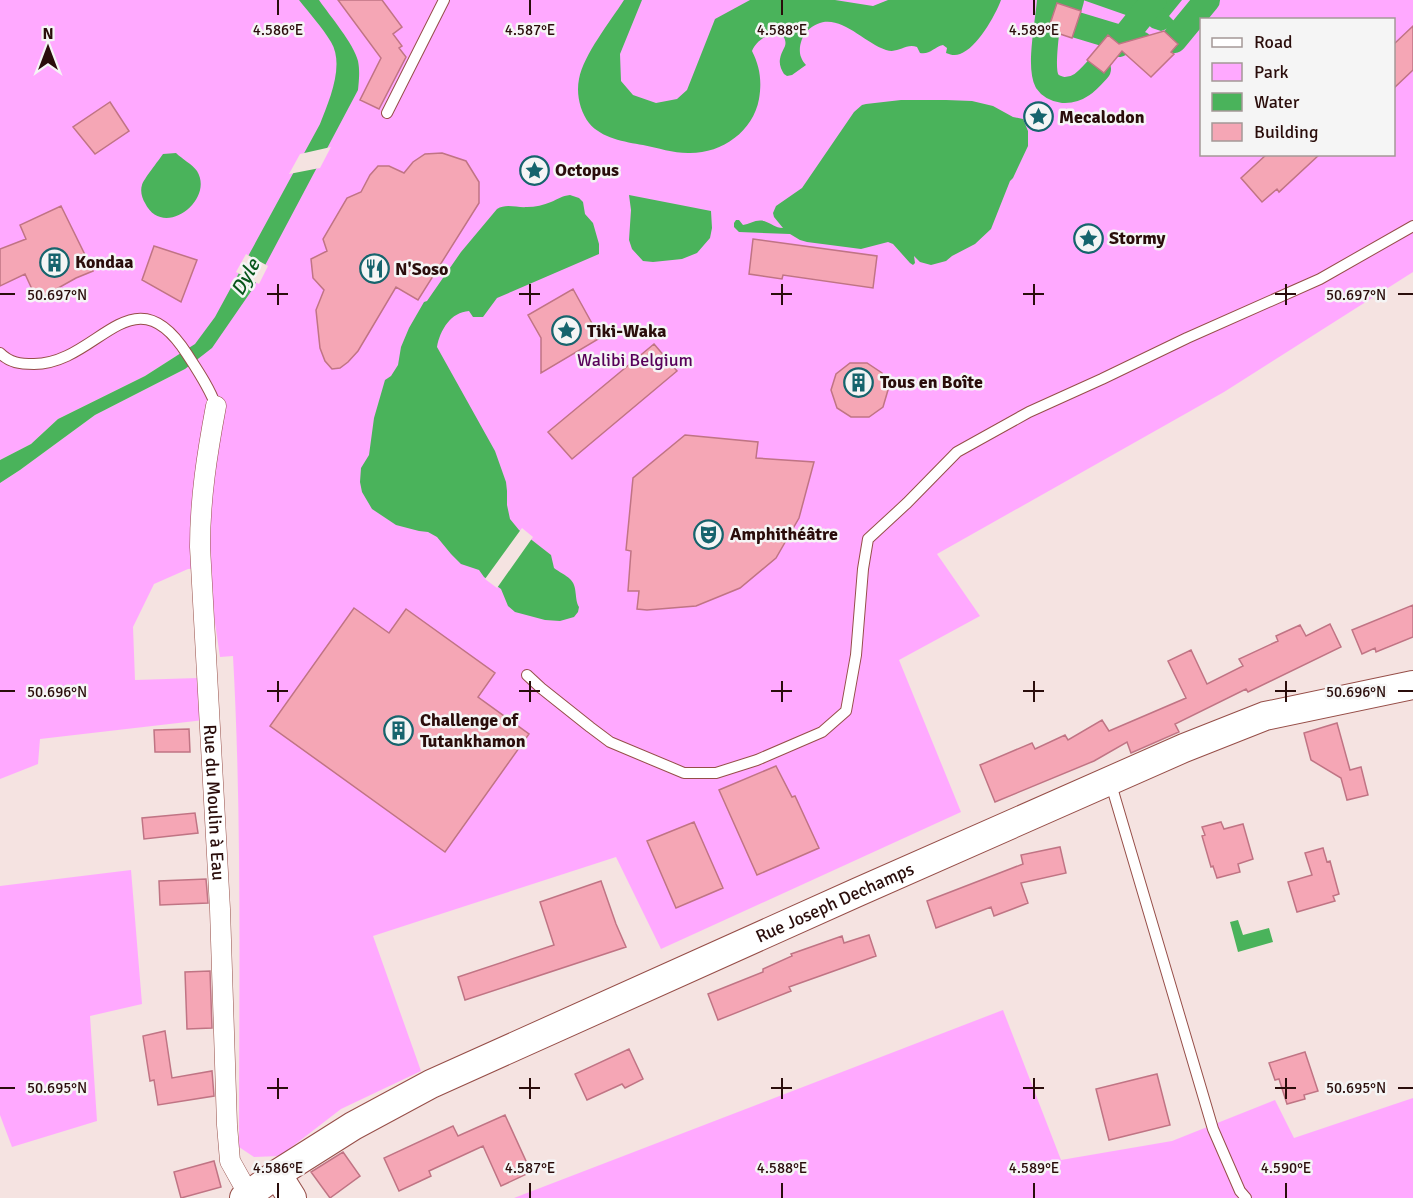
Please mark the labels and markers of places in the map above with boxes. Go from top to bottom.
place icon: Mecalodon [1022,101,1054,133]
place label: Mecalodon [1059,106,1145,128]
place icon: Octopus [518,154,550,186]
place label: Octopus [555,159,619,181]
place icon: Stormy [1072,222,1104,254]
place label: Stormy [1109,227,1166,249]
building icon: Kondaa [38,246,70,278]
place label: Kondaa [75,251,133,273]
restaurant icon: N'Soso [358,253,390,285]
place label: N'Soso [395,258,448,280]
place icon: Tiki-Waka [550,315,582,347]
place label: Tiki-Waka [587,320,667,342]
building icon: Tous en Boîte [843,366,875,398]
place label: Tous en Boîte [880,371,983,393]
theatre icon: Amphithéâtre [693,518,725,550]
place label: Amphithéâtre [730,523,838,545]
place label: Challenge of Tutankhamon [420,709,526,752]
building icon: Challenge of Tutankhamon [383,714,415,746]

